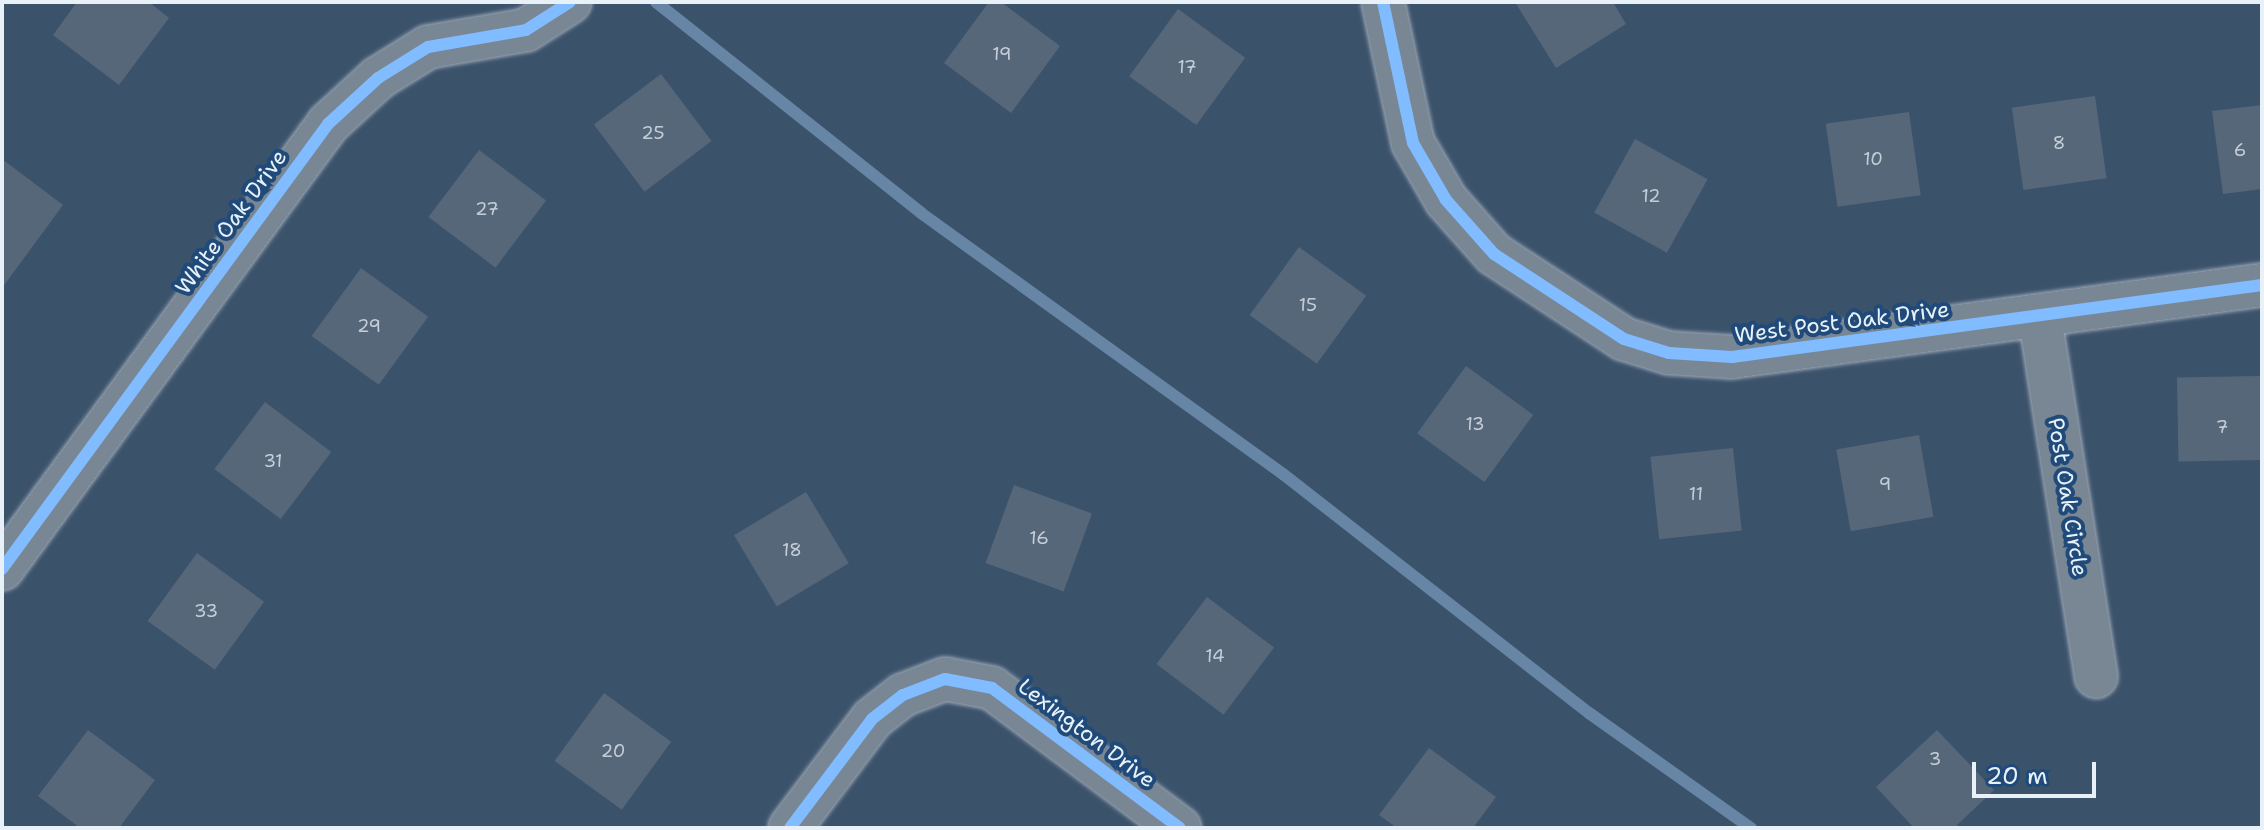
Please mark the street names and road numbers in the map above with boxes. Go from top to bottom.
street label: White Oak Drive [170,144,292,300]
street label: West Post Oak Drive [1733,296,1951,348]
street label: Post Oak Circle [2042,416,2094,578]
street label: Lexington Drive [1013,673,1161,793]

